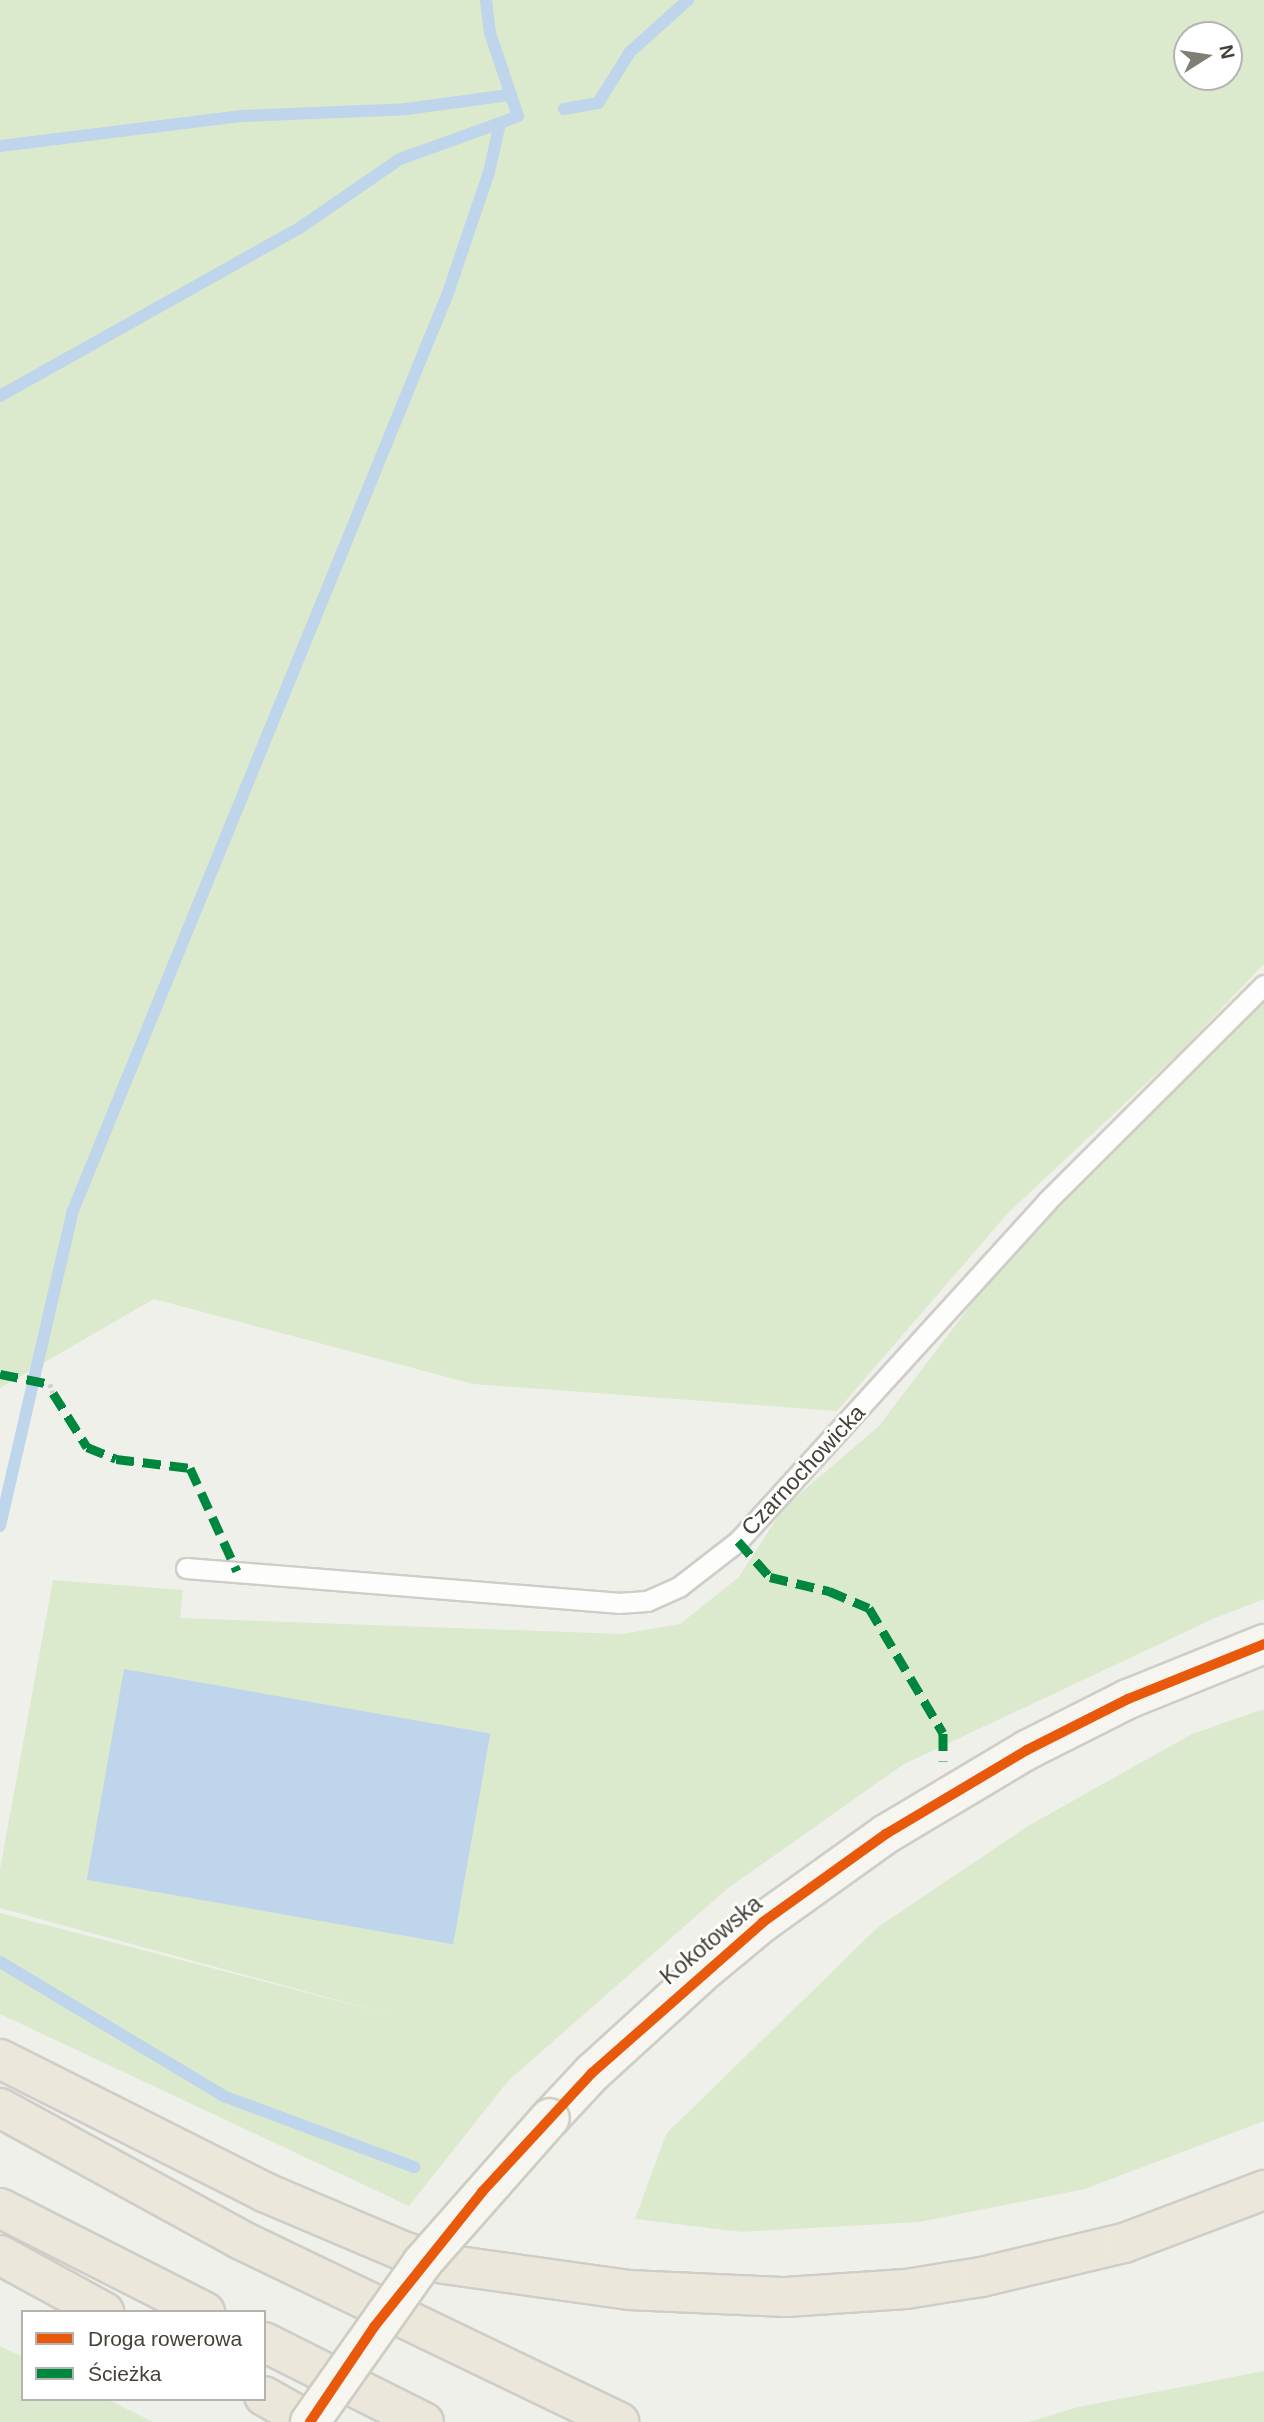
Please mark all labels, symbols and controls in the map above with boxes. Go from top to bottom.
north arrow [1173,21,1243,91]
text: N [1215,43,1239,61]
street label: Czarnochowicka [735,1399,871,1541]
street label: Kokotowska [655,1890,767,1990]
legend [21,2310,266,2401]
text: Droga rowerowa [88,2327,242,2350]
text: Ścieżka [88,2362,162,2385]

